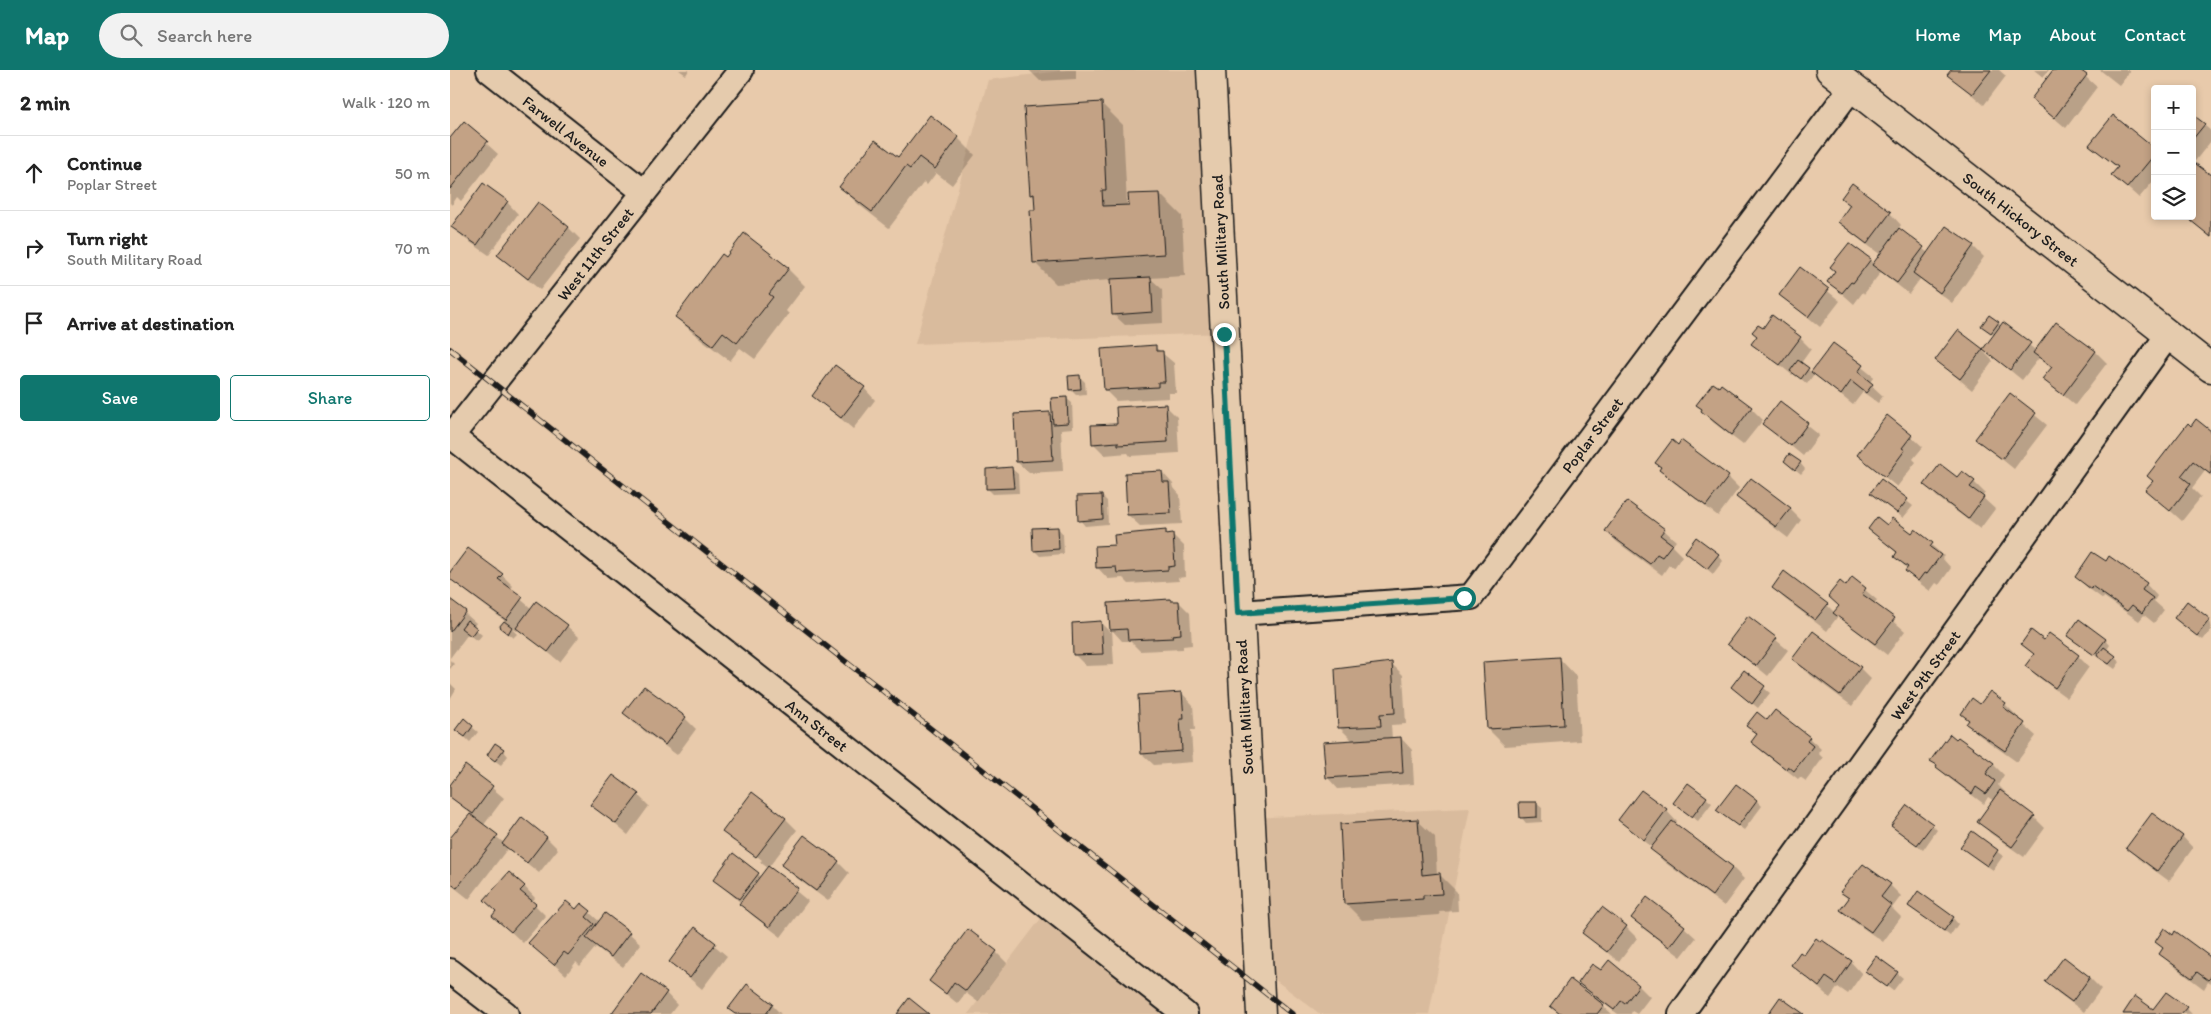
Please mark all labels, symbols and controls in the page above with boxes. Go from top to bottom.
search box [99,13,449,58]
text: Map [25,21,69,50]
icon: search [117,21,145,49]
text: Search here [157,24,252,47]
text: Home [1915,24,1961,46]
text: Map [1989,24,2022,46]
text: About [2050,24,2096,46]
text: Contact [2124,24,2186,46]
map controls [2151,85,2196,220]
button: + [2151,85,2196,130]
text: 2 min [20,90,70,115]
street label: Farwell Avenue [519,92,613,171]
text: Walk · 120 m [342,93,430,112]
button: − [2151,130,2196,175]
text: Continue [67,152,142,175]
icon: ahead [20,159,48,187]
text: 50 m [395,164,430,183]
street label: South Hickory Street [1959,168,2083,271]
street label: South Military Road [1207,174,1234,310]
text: Poplar Street [67,175,157,194]
button: layers [2151,175,2196,220]
street label: West 11th Street [553,204,638,305]
text: Turn right [67,227,148,250]
icon: right [20,234,48,262]
text: 70 m [395,239,430,258]
text: South Military Road [67,250,202,269]
icon: arrive [20,309,48,337]
text: Arrive at destination [67,312,234,335]
route end [1213,323,1236,346]
button: Save [20,375,220,421]
button: Share [230,375,430,421]
street label: Poplar Street [1558,394,1627,477]
route start [1453,587,1476,610]
street label: West 9th Street [1886,627,1964,724]
street label: South Military Road [1231,639,1258,775]
street label: Ann Street [782,695,852,756]

